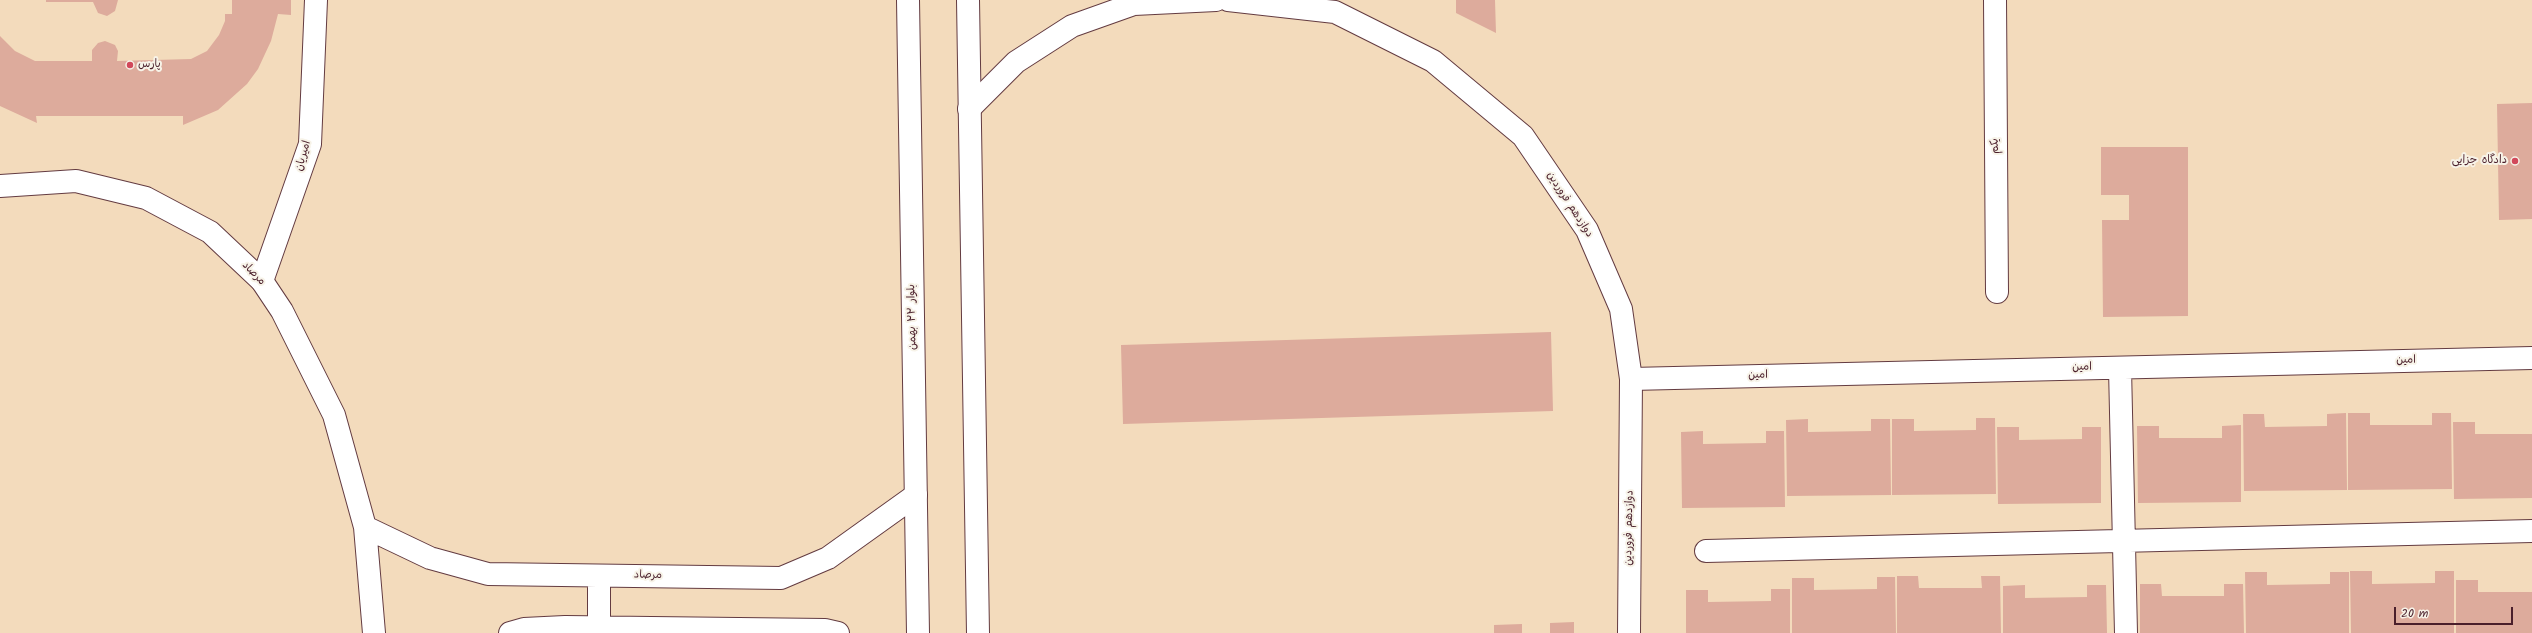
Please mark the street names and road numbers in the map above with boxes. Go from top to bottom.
street label: یکم [1989,138,2003,154]
street label: امیریان [293,139,315,173]
street label: دوازدهم فروردین [1543,170,1595,240]
street label: مرصاد [238,259,268,289]
street label: بلوار ۲۲ بهمن [906,284,920,350]
street label: امین [2396,354,2416,368]
street label: امین [2072,361,2092,375]
street label: امین [1748,369,1768,383]
street label: دوازدهم فروردین [1623,490,1637,566]
street label: مرصاد [634,569,662,583]

